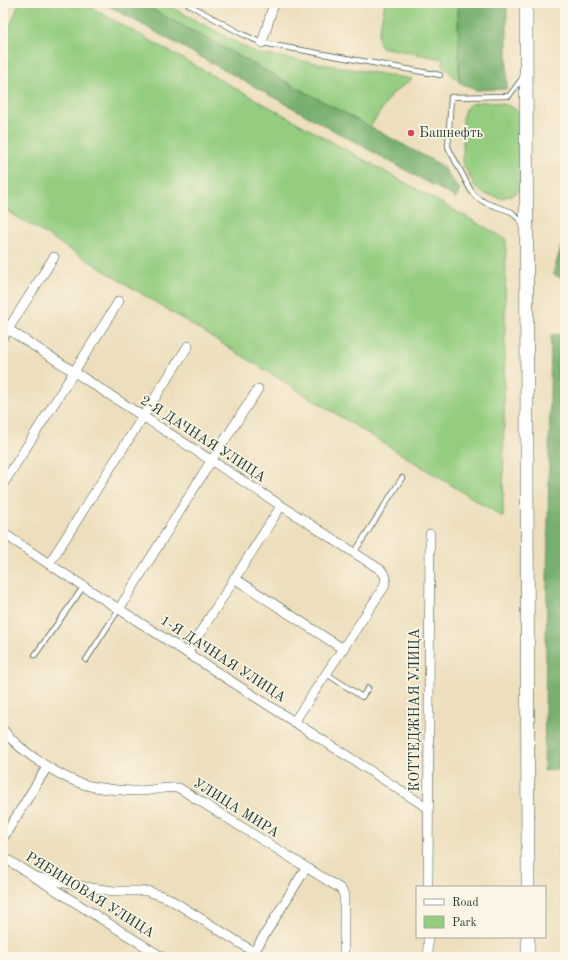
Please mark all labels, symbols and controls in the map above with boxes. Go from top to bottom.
place label: Башнефть [419,126,484,141]
marker: Башнефть [406,128,416,138]
street label: 2-Я ДАЧНАЯ УЛИЦА [138,393,268,485]
street label: 1-Я ДАЧНАЯ УЛИЦА [158,613,288,705]
street label: КОТТЕДЖНАЯ УЛИЦА [408,628,422,792]
street label: УЛИЦА МИРА [190,776,282,840]
street label: РЯБИНОВАЯ УЛИЦА [23,850,157,941]
legend [416,886,546,938]
text: Road [452,897,479,909]
text: Park [452,917,477,929]

